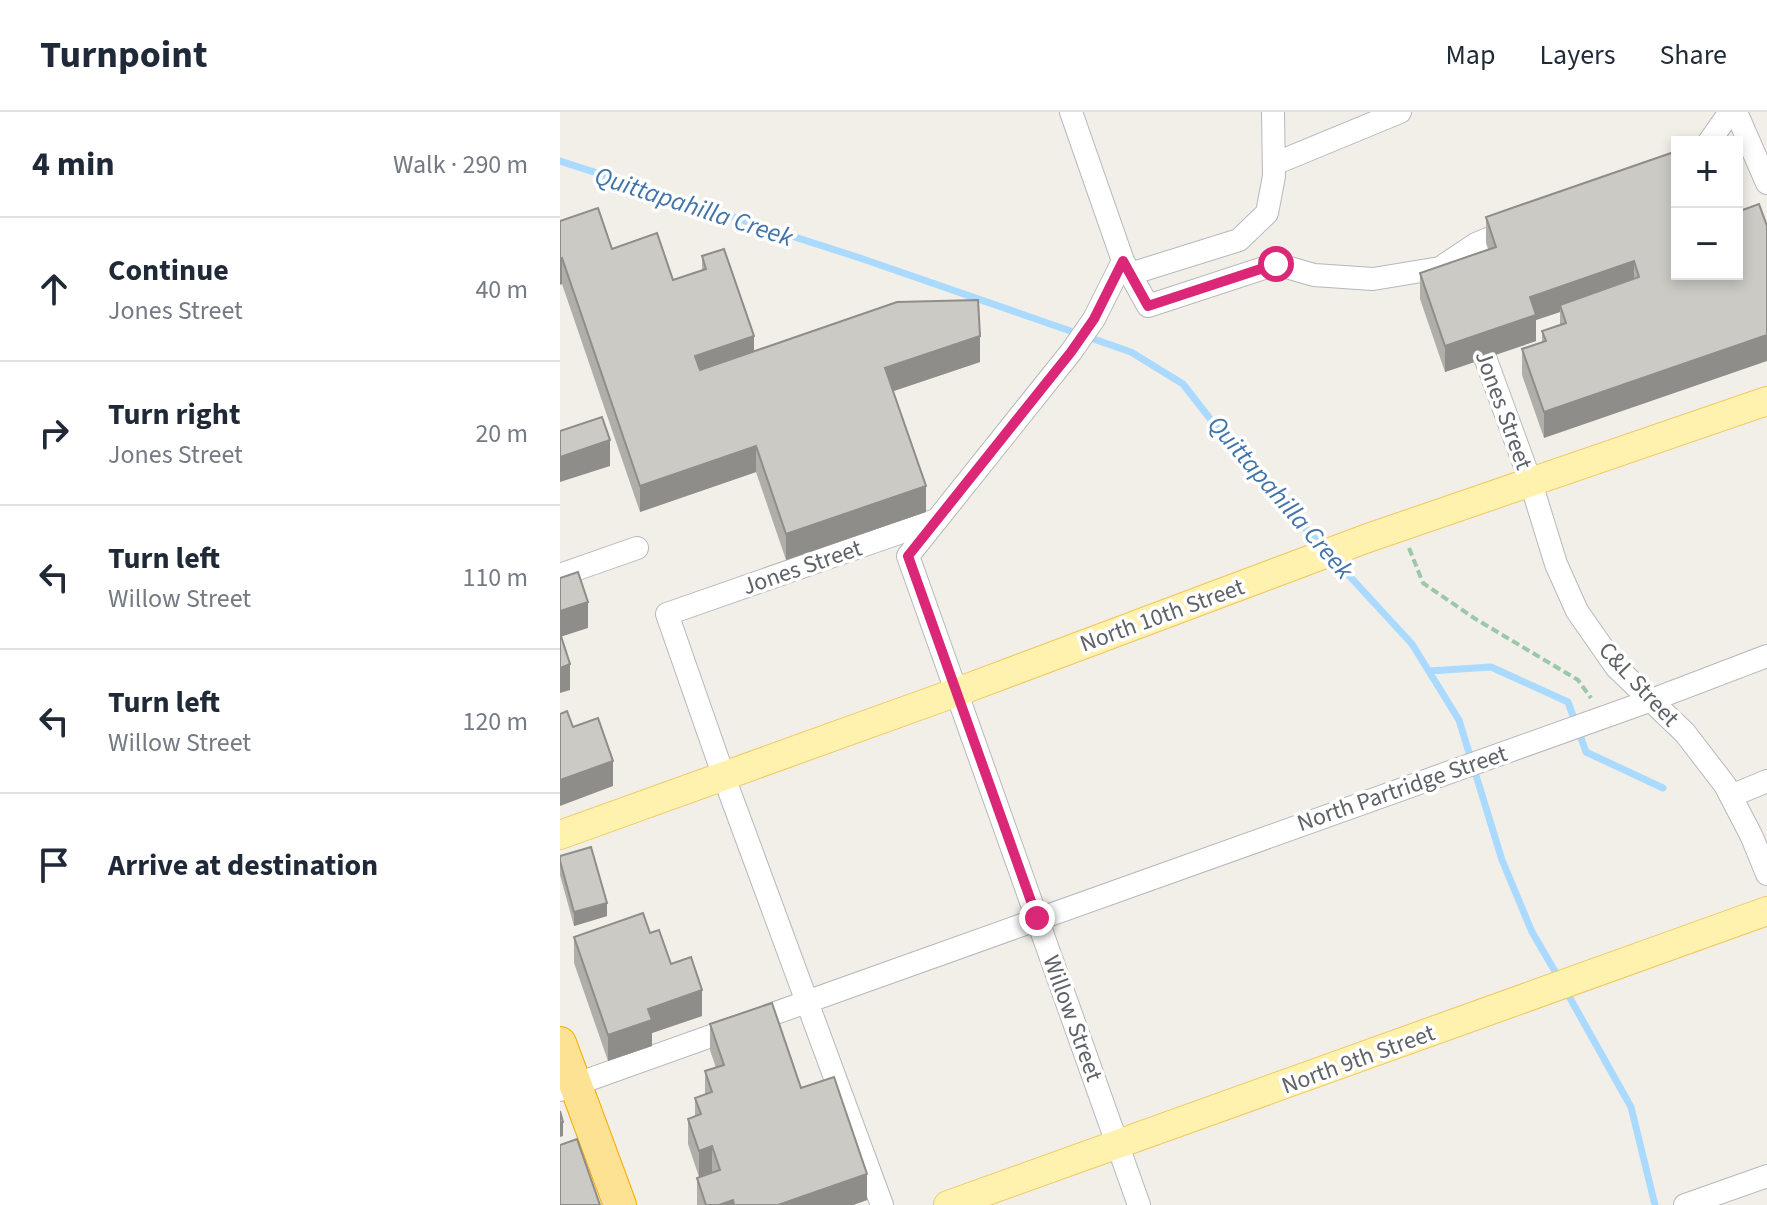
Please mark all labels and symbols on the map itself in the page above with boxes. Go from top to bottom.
water label: Quittapahilla Creek [590,157,798,256]
route start [1258,246,1294,282]
street label: Jones Street [1466,346,1541,475]
water label: Quittapahilla Creek [1199,407,1363,588]
street label: Jones Street [738,531,867,604]
street label: North 10th Street [1075,569,1249,661]
street label: C&L Street [1590,634,1687,735]
street label: North Partridge Street [1292,736,1512,841]
route end [1019,900,1055,936]
street label: Willow Street [1033,950,1112,1086]
street label: North 9th Street [1277,1016,1440,1103]

